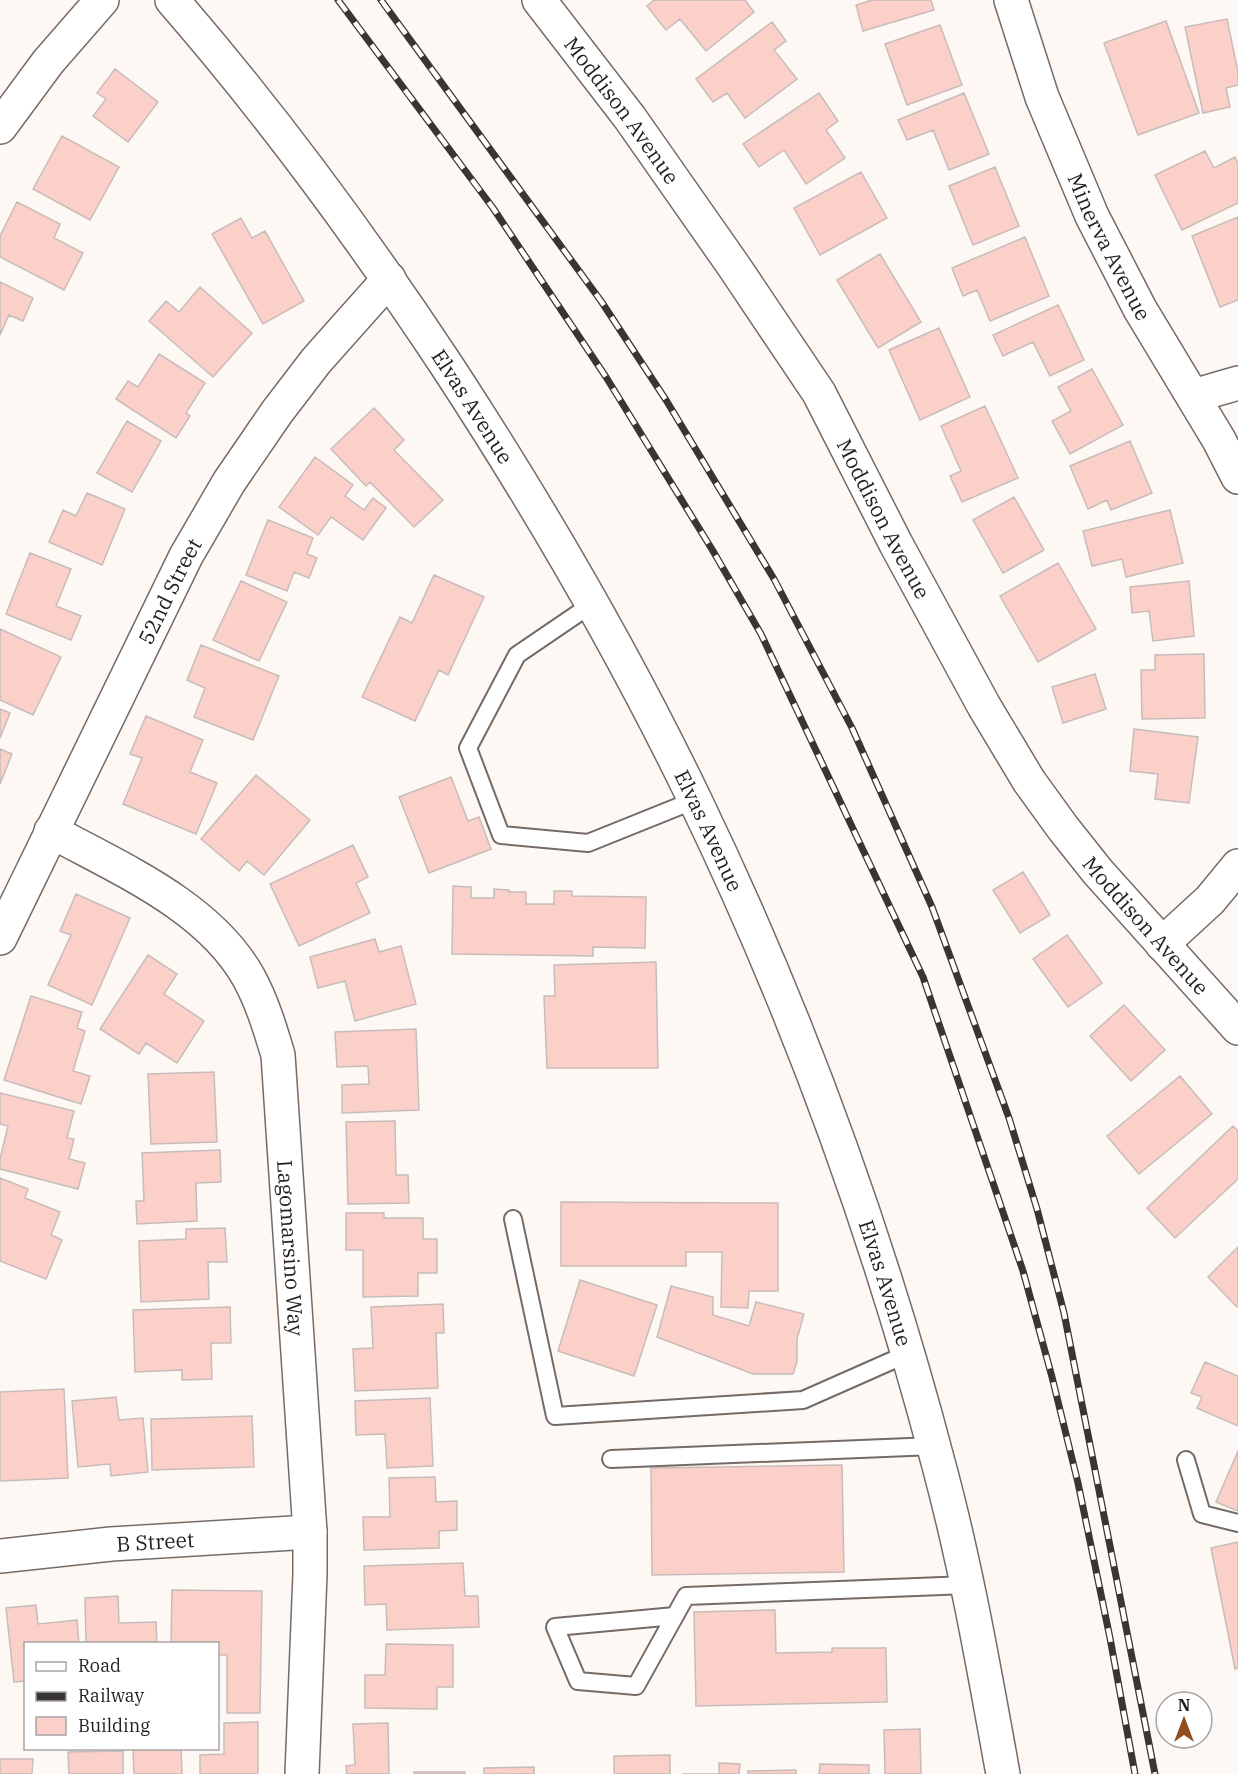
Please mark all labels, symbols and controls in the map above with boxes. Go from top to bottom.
street label: Moddison Avenue [558,31,686,189]
street label: Minerva Avenue [1062,169,1158,325]
street label: Elvas Avenue [426,344,520,469]
street label: Moddison Avenue [831,434,937,604]
street label: 52nd Street [131,533,208,649]
street label: Elvas Avenue [668,765,750,896]
street label: Moddison Avenue [1077,850,1215,1001]
street label: Lagomarsino Way [271,1159,311,1338]
street label: Elvas Avenue [853,1216,919,1350]
street label: B Street [116,1525,195,1558]
legend [24,1642,219,1750]
text: Road [78,1654,121,1677]
text: Railway [78,1684,144,1707]
north arrow [1154,1690,1214,1750]
text: N [1178,1695,1190,1715]
text: Building [78,1714,150,1737]

